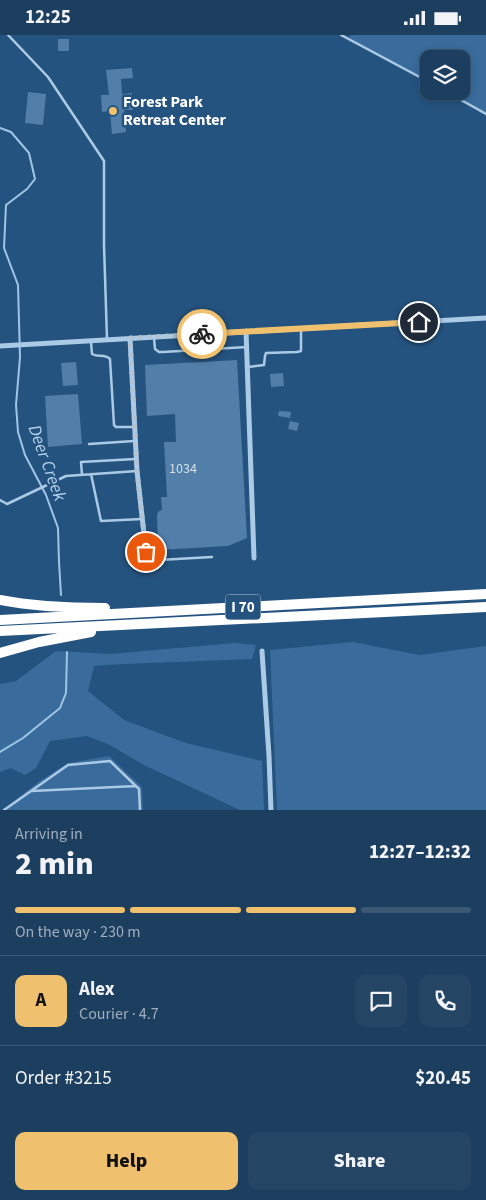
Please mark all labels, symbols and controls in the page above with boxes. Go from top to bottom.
text: 12:25 [25,4,71,31]
map controls [420,50,470,100]
button: layers [420,50,470,100]
place label: Forest Park Retreat Center [123,91,227,131]
marker: Forest Park Retreat Center [107,105,119,117]
pin [398,301,440,343]
icon: home [405,308,433,336]
courier [177,309,227,359]
icon: bike [188,320,216,348]
water label: Deer Creek [22,421,72,505]
house number: 1034 [169,459,197,479]
pin [125,531,167,573]
icon: bag [132,538,160,566]
road number: I 70 [226,595,260,619]
text: Arriving in [15,823,83,845]
text: 12:27–12:32 [369,839,471,866]
text: 2 min [15,841,94,887]
text: On the way · 230 m [15,921,140,943]
button: chat [355,975,407,1027]
button: phone [419,975,471,1027]
text: Alex [79,976,115,1003]
text: A [36,987,46,1014]
text: Courier · 4.7 [79,1003,159,1025]
text: Order #3215 [15,1065,112,1092]
text: $20.45 [415,1065,471,1092]
button: Help [15,1132,238,1190]
button: Share [248,1132,471,1190]

